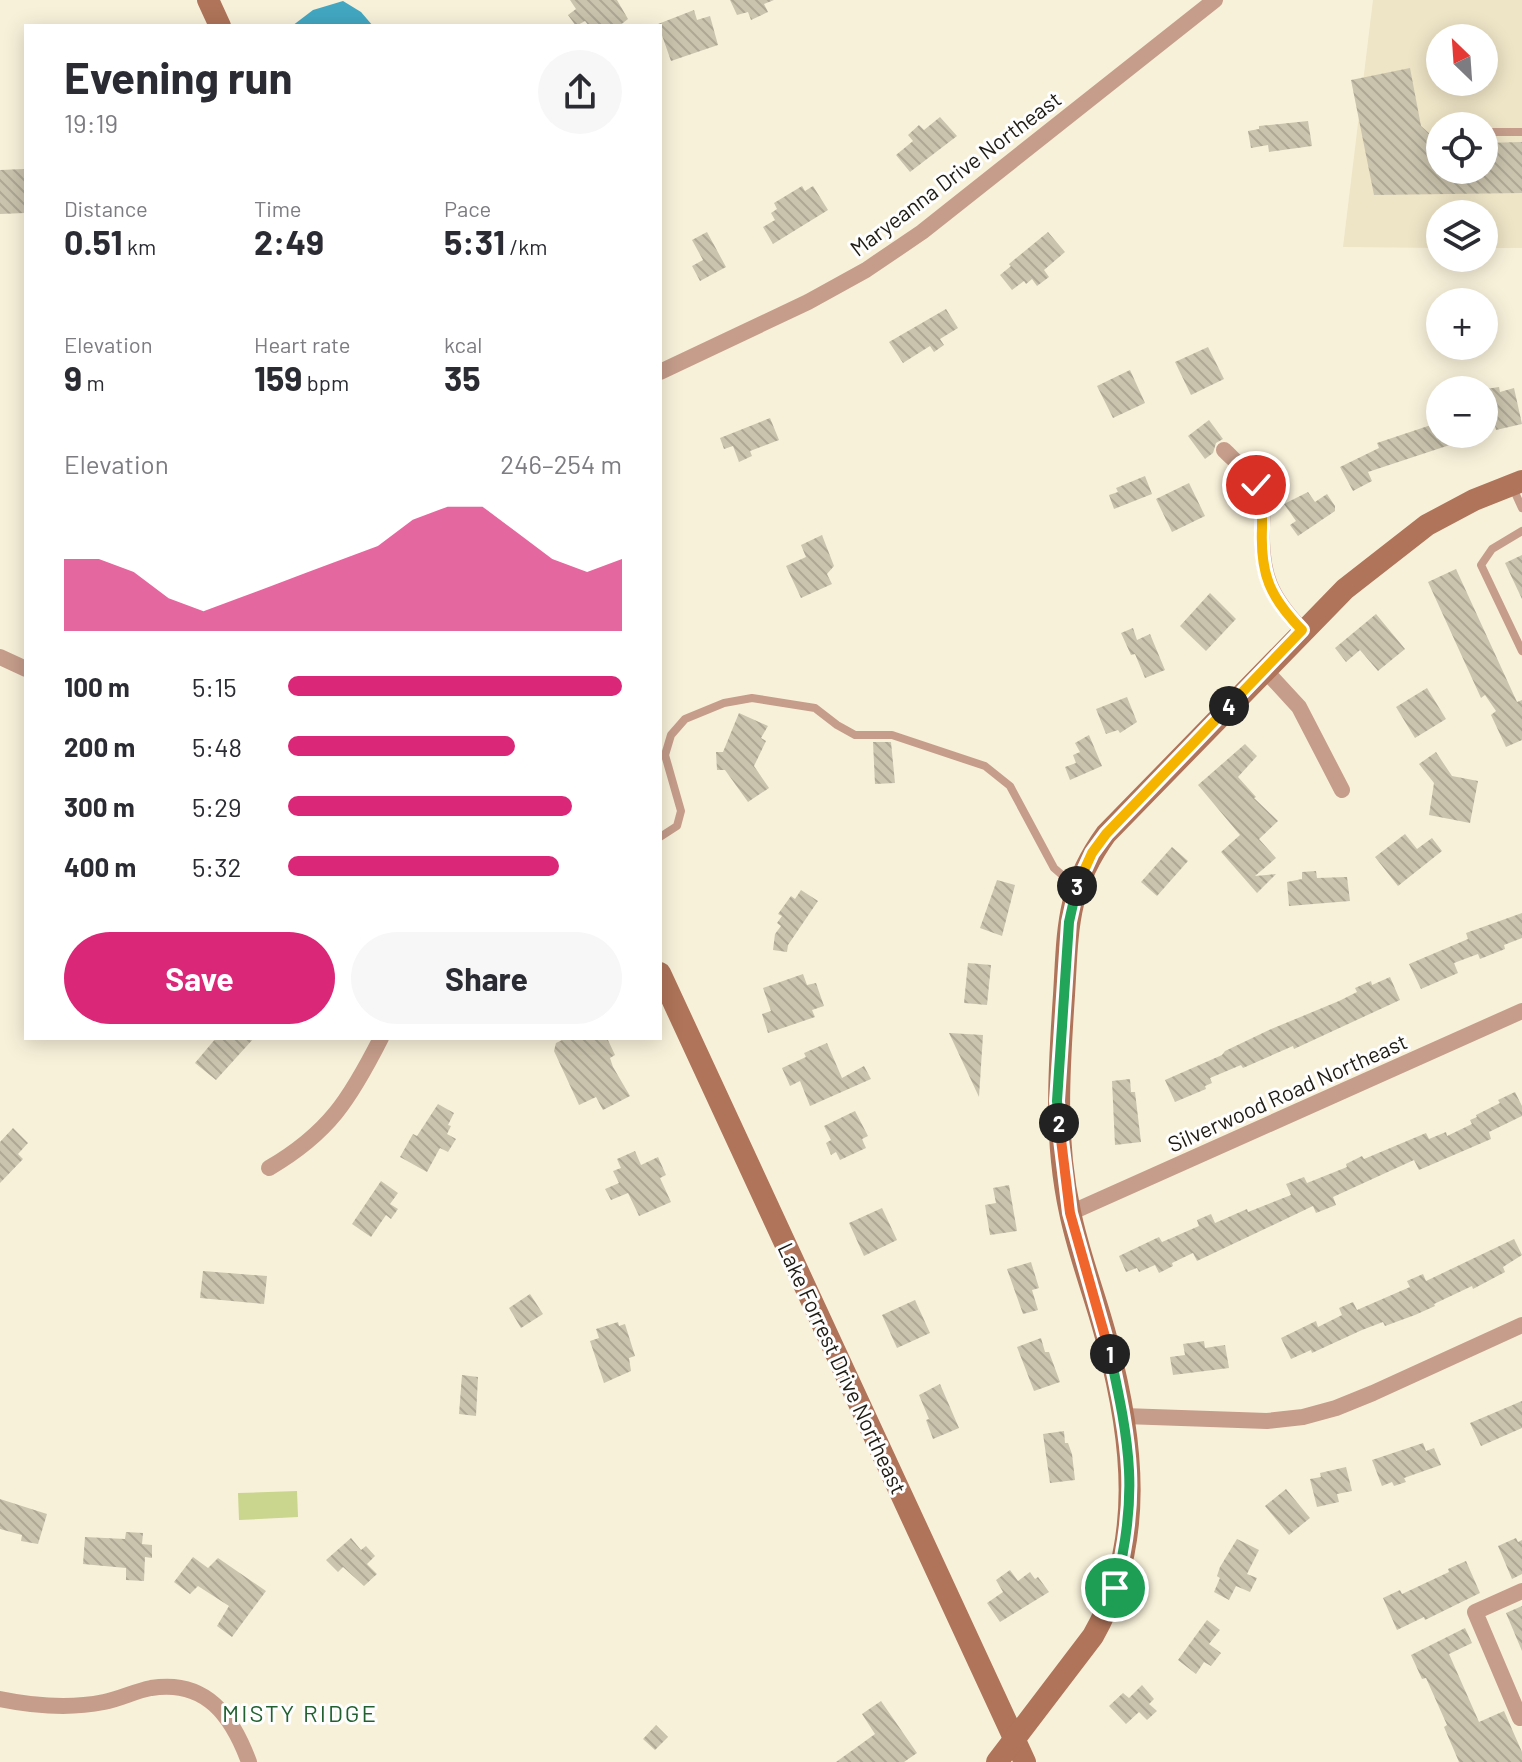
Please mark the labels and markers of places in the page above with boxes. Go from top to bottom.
pin [1222,451,1290,519]
pin: 4 [1209,686,1249,726]
pin: 3 [1057,866,1097,906]
pin: 2 [1039,1103,1079,1143]
pin: 1 [1090,1334,1130,1374]
pin [1081,1554,1149,1622]

